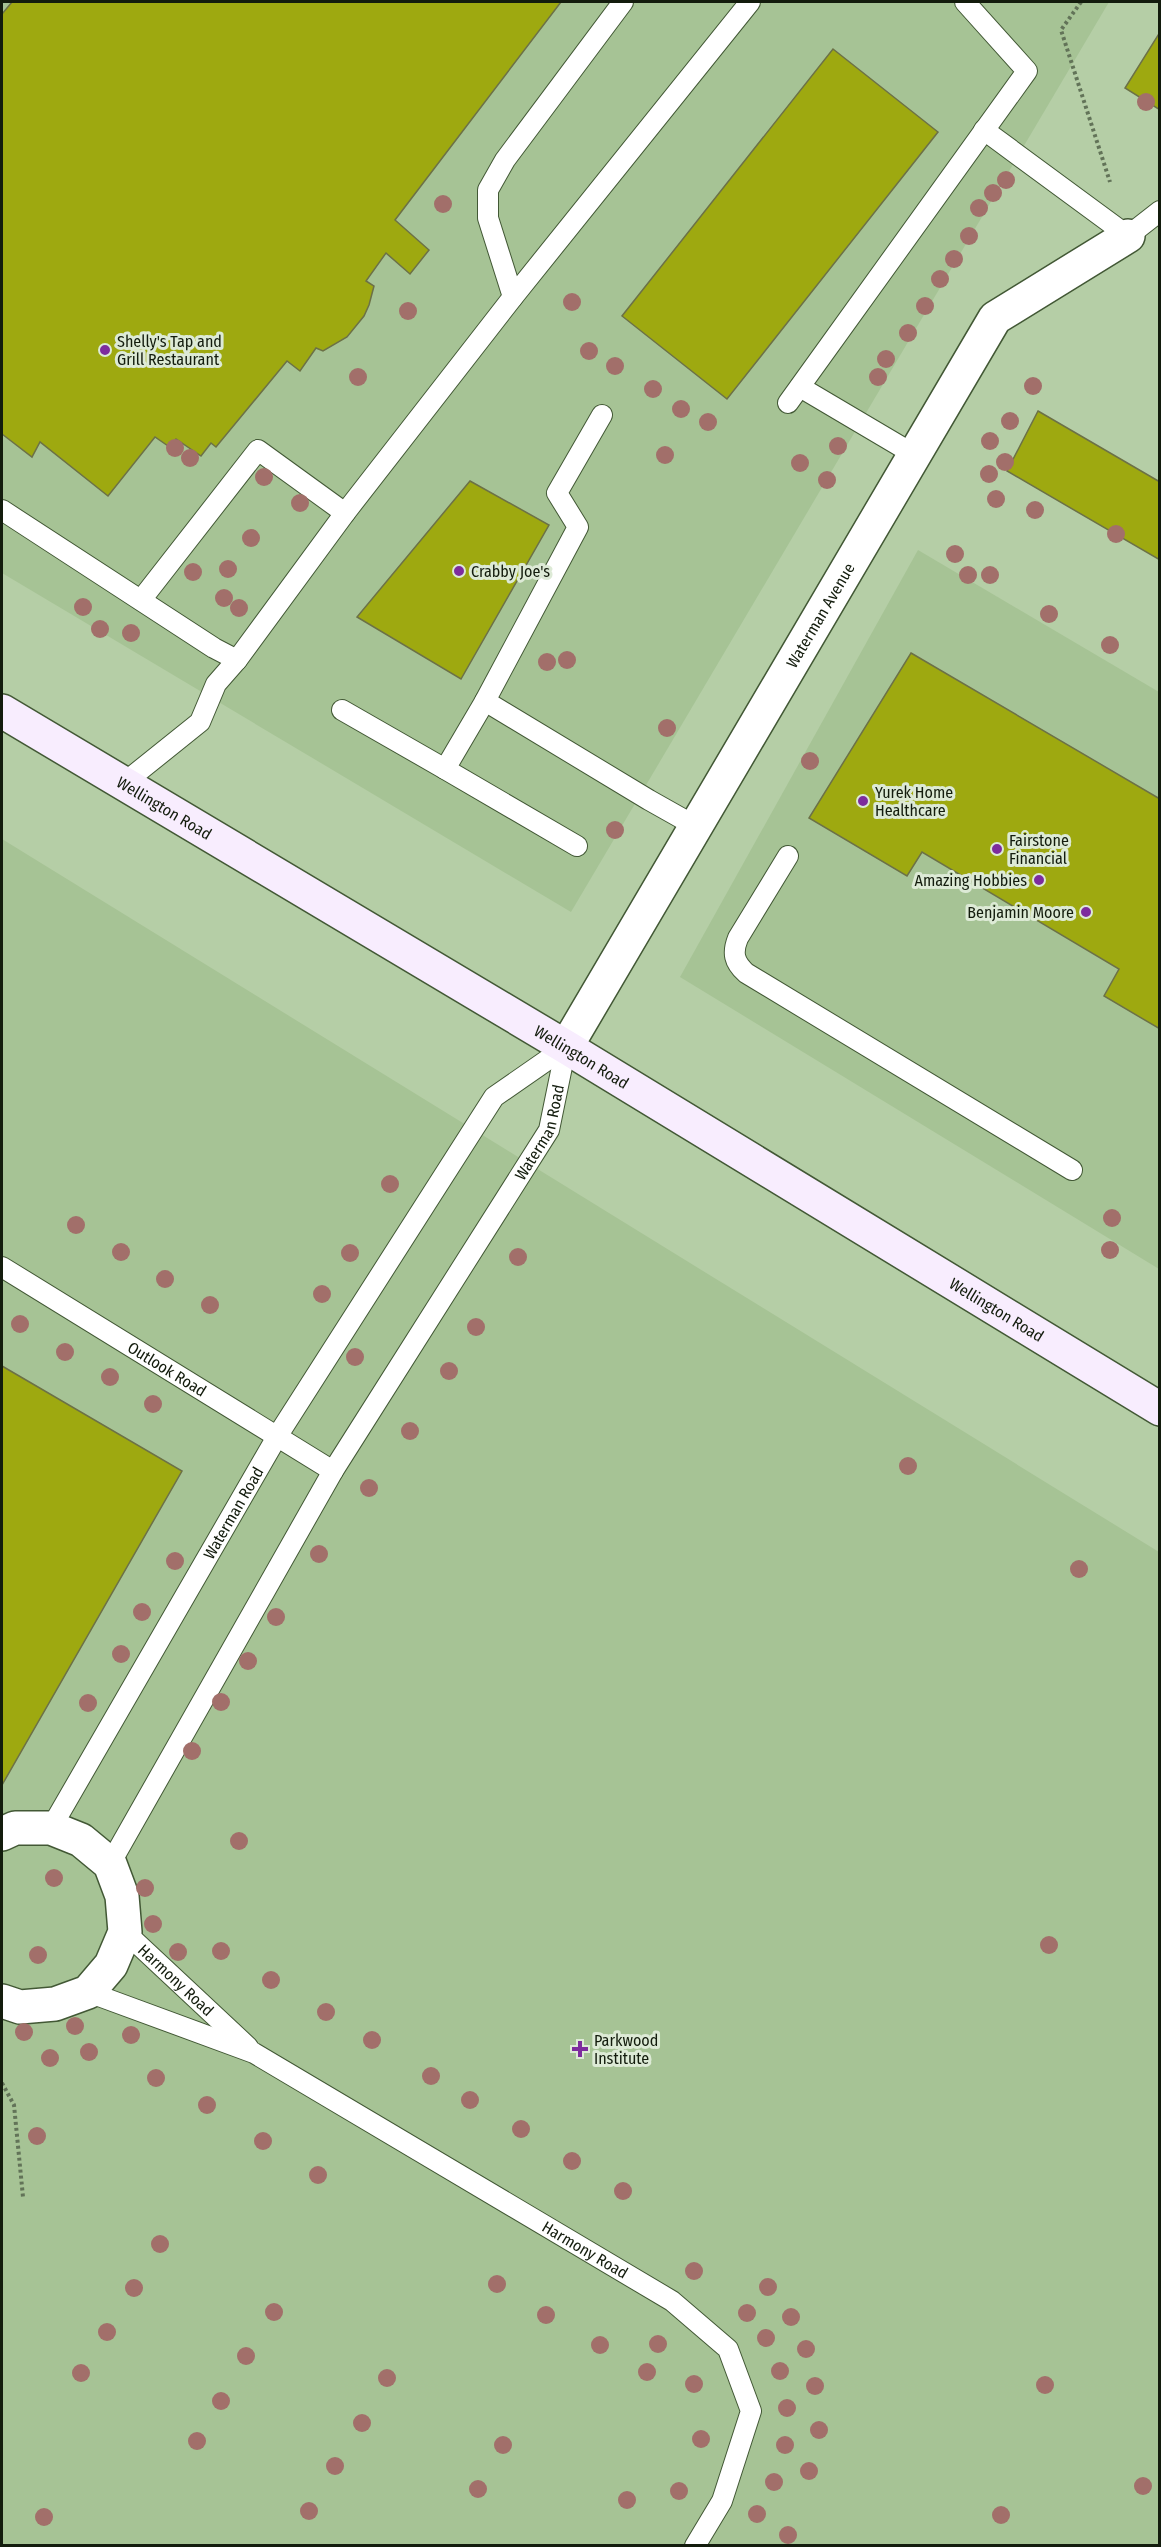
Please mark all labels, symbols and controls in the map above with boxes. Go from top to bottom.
place label: Shelly's Tap and Grill Restaurant [117,332,222,369]
marker: Shelly's Tap and Grill Restaurant [98,343,112,357]
street label: Waterman Avenue [782,559,858,671]
place label: Crabby Joe's [471,562,550,581]
marker: Crabby Joe's [452,564,466,578]
street label: Wellington Road [114,772,215,843]
place label: Yurek Home Healthcare [875,783,953,820]
marker: Yurek Home Healthcare [856,794,870,808]
place label: Fairstone Financial [1009,831,1069,868]
marker: Fairstone Financial [990,842,1004,856]
place label: Amazing Hobbies [914,871,1027,890]
marker: Amazing Hobbies [1032,873,1046,887]
place label: Benjamin Moore [967,903,1074,922]
marker: Benjamin Moore [1079,905,1093,919]
street label: Wellington Road [531,1021,632,1093]
street label: Waterman Road [510,1083,568,1183]
street label: Wellington Road [946,1274,1047,1346]
street label: Outlook Road [124,1337,210,1400]
street label: Waterman Road [199,1463,267,1562]
street label: Harmony Road [134,1940,218,2020]
place label: Parkwood Institute [594,2031,658,2068]
marker: Parkwood Institute [571,2040,589,2058]
street label: Harmony Road [539,2217,631,2282]

